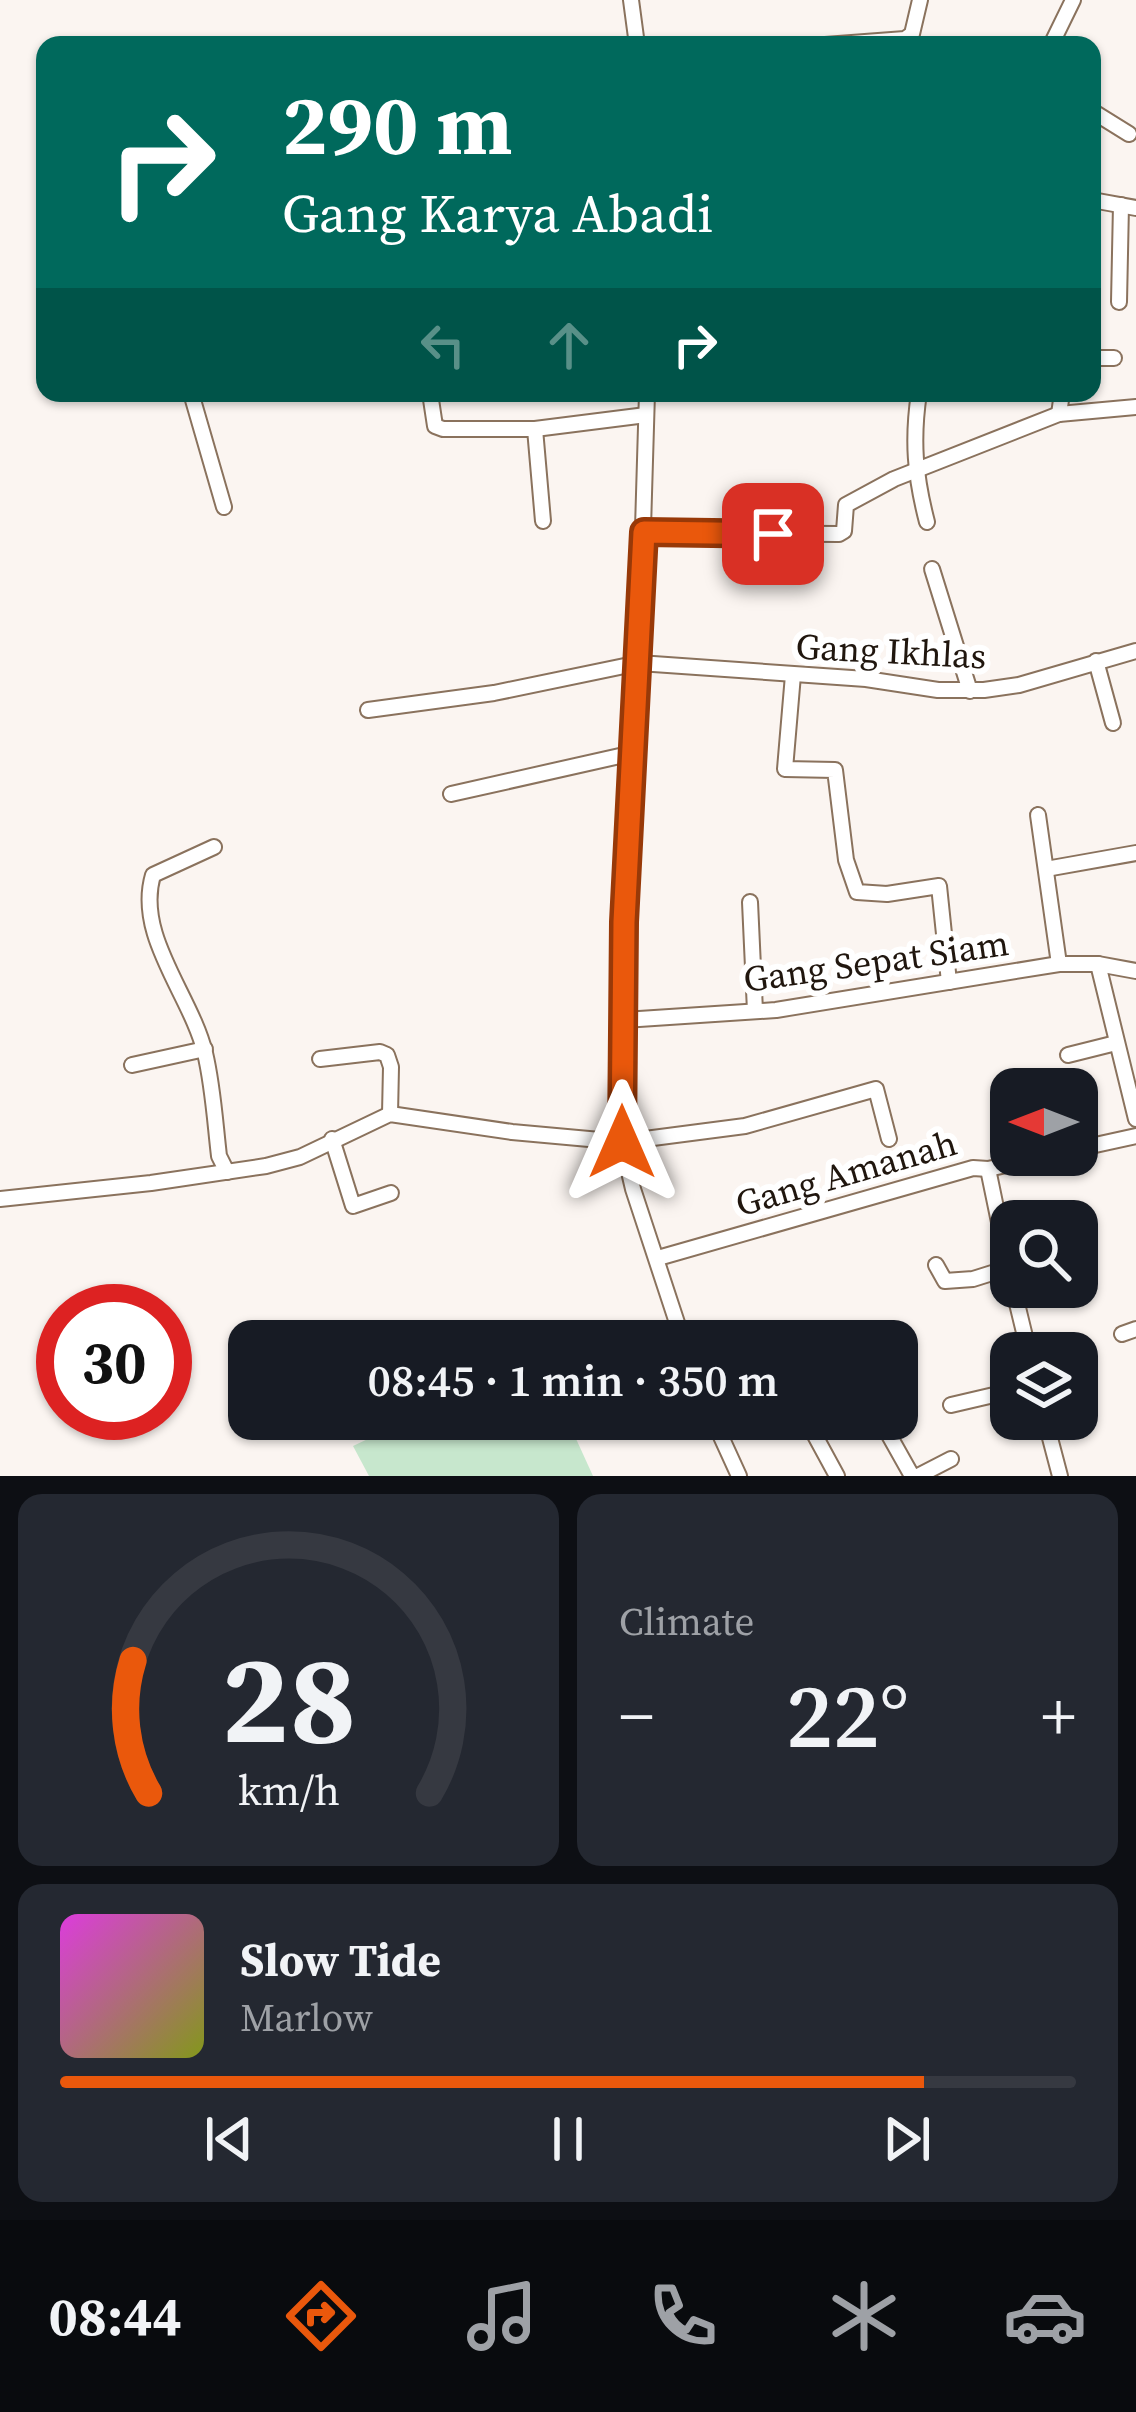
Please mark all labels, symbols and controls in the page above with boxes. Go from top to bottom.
text: 290 m [282,67,513,182]
icon: right [84,84,240,240]
text: Gang Karya Abadi [282,176,713,250]
icon: left [410,312,476,378]
icon: ahead [536,312,602,378]
icon: right [662,312,728,378]
pin [722,483,824,585]
icon: arrive [740,501,806,567]
street label: Gang Ikhlas [795,622,987,680]
street label: Gang Sepat Siam [740,918,1012,1004]
north arrow [990,1068,1098,1176]
map controls [990,1068,1098,1440]
position arrow [559,1079,685,1205]
street label: Gang Amanah [730,1118,962,1228]
button: search [990,1200,1098,1308]
speed limit sign: 30 [36,1284,192,1440]
button: layers [990,1332,1098,1440]
text: 08:45 · 1 min · 350 m [368,1349,778,1411]
text: Climate [619,1595,754,1648]
text: 28 [221,1613,356,1784]
text: 22° [786,1654,909,1777]
text: − [619,1671,654,1761]
text: + [1041,1671,1076,1761]
text: km/h [237,1761,340,1819]
text: Slow Tide [240,1929,441,1991]
text: Marlow [240,1991,373,2044]
icon: previous [196,2106,262,2172]
icon: pause [535,2106,601,2172]
icon: next [874,2106,940,2172]
icon: directions [279,2274,363,2358]
icon: music [460,2274,544,2358]
icon: phone [641,2274,725,2358]
icon: climate [822,2274,906,2358]
icon: car [1003,2274,1087,2358]
text: 08:44 [49,2279,182,2353]

